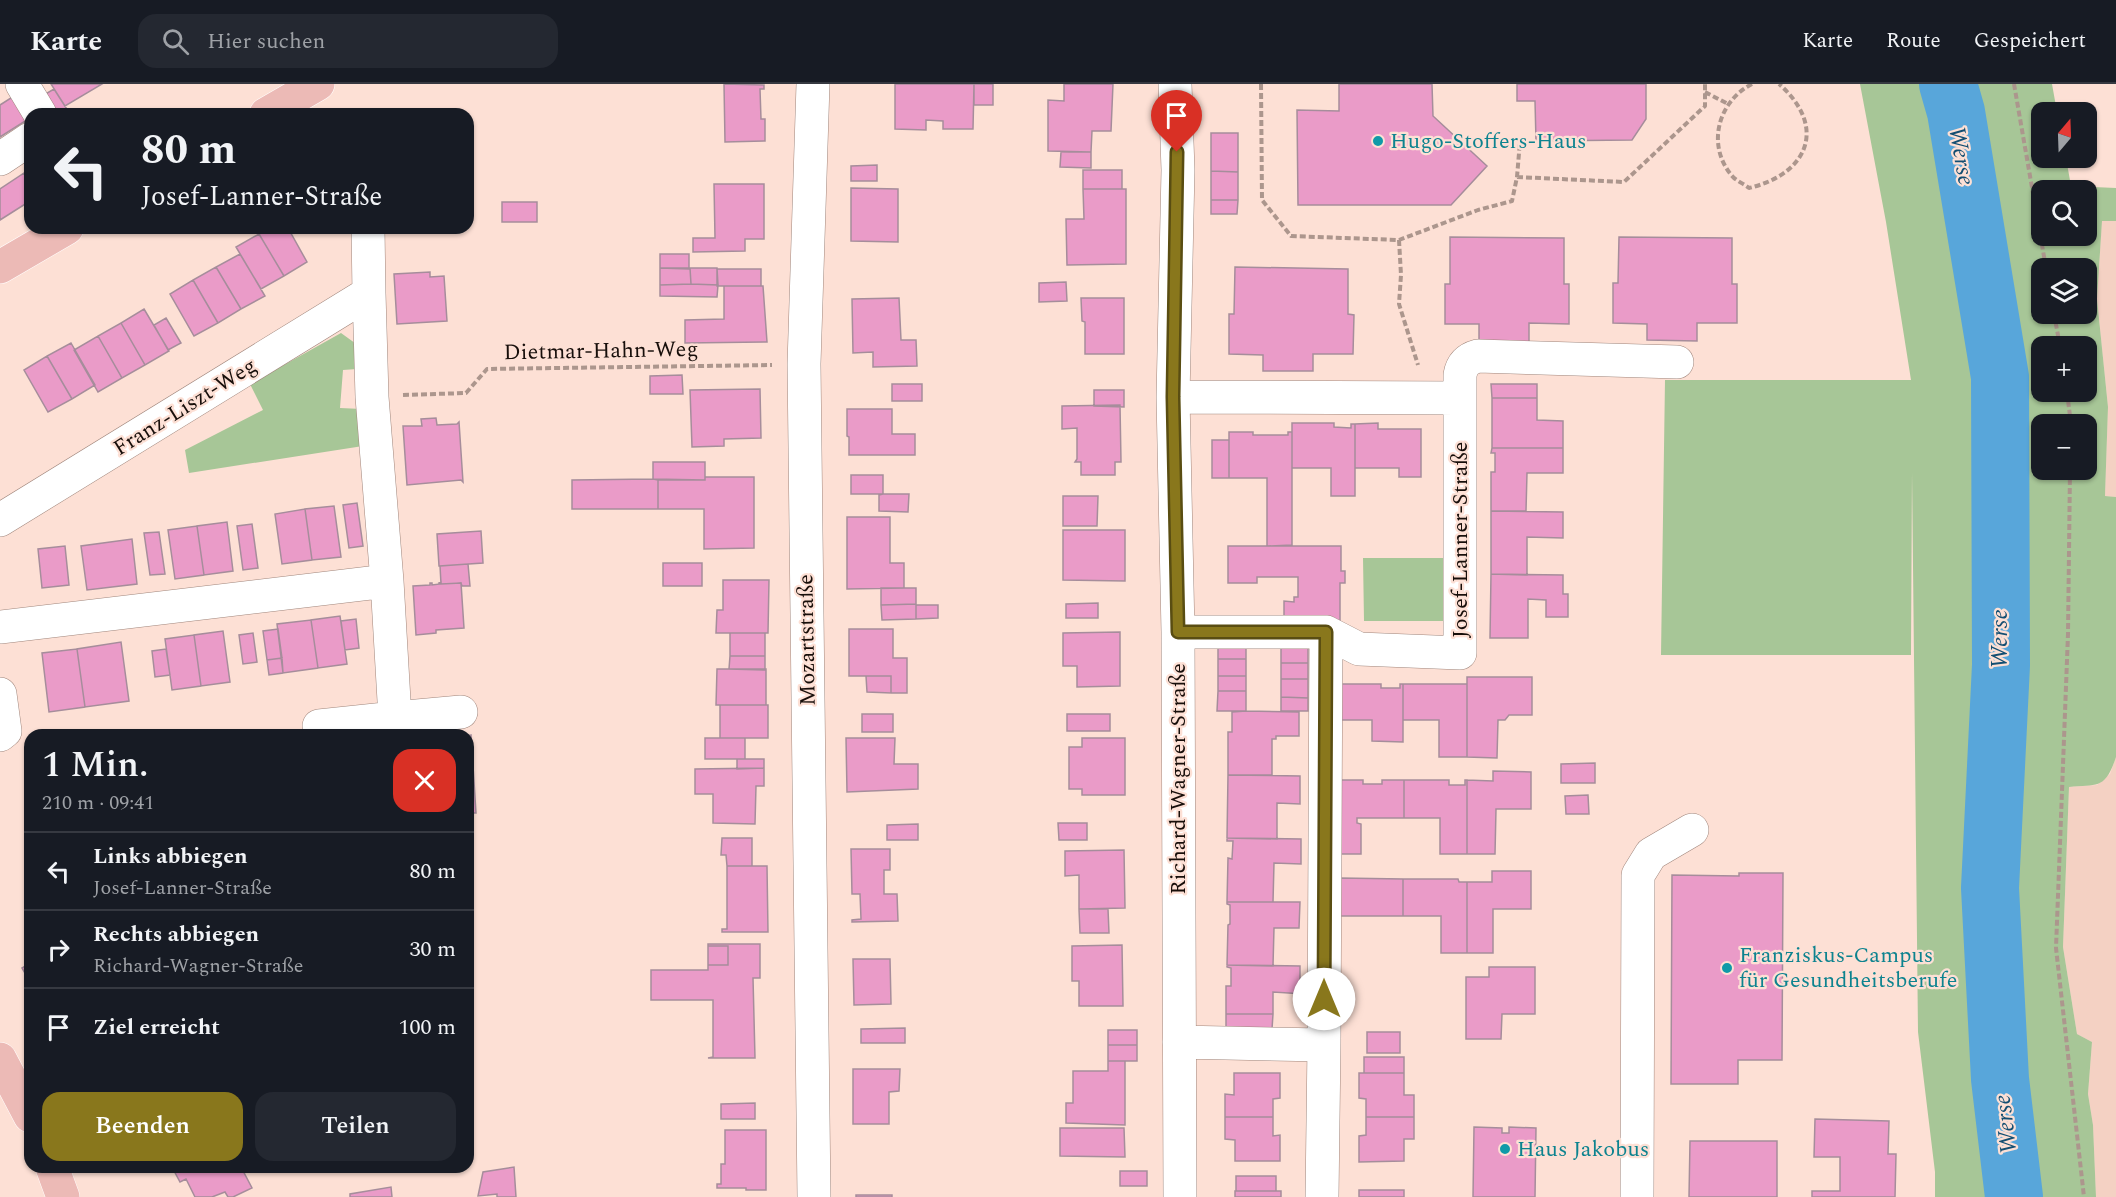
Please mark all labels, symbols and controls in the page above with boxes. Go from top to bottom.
search box [138,14,558,68]
text: Karte [30,20,102,63]
icon: search [159,25,192,58]
text: Hier suchen [207,25,325,58]
text: Karte [1802,25,1853,57]
text: Route [1886,25,1941,57]
text: Gespeichert [1974,25,2086,57]
pin [1151,90,1202,152]
icon: arrive [1160,99,1193,132]
north arrow [2031,102,2097,168]
map controls [2031,102,2097,480]
text: 80 m [141,119,236,182]
water label: Werse [1938,124,1984,188]
place label: Hugo-Stoffers-Haus [1390,125,1586,158]
icon: left [42,132,120,210]
marker: Hugo-Stoffers-Haus [1371,134,1385,148]
text: Josef-Lanner-Straße [141,176,382,218]
button: search [2031,180,2097,246]
button: layers [2031,258,2097,324]
street label: Dietmar-Hahn-Weg [503,333,699,369]
button: + [2031,336,2097,402]
street label: Franz-Liszt-Weg [107,350,263,464]
button: − [2031,414,2097,480]
street label: Josef-Lanner-Straße [1444,442,1477,638]
street label: Mozartstraße [789,574,825,706]
water label: Werse [1982,609,2018,669]
street label: Richard-Wagner-Straße [1162,663,1195,895]
text: 1 Min. [42,738,148,793]
button: close [393,749,456,812]
text: 210 m · 09:41 [42,788,154,818]
text: Links abbiegen [93,840,248,873]
icon: left [42,855,75,888]
text: 80 m [410,855,456,888]
text: Josef-Lanner-Straße [93,873,272,903]
text: Rechts abbiegen [93,918,259,951]
icon: right [42,933,75,966]
text: 30 m [410,933,456,966]
place label: Franziskus-Campus für Gesundheitsberufe [1739,939,1957,997]
text: Richard-Wagner-Straße [93,951,304,981]
marker: Franziskus-Campus für Gesundheitsberufe [1720,961,1734,975]
position arrow [1292,967,1356,1031]
icon: arrive [42,1011,75,1044]
text: Ziel erreicht [93,1011,220,1044]
text: 100 m [399,1011,456,1044]
button: Beenden [42,1092,243,1161]
button: Teilen [255,1092,456,1161]
water label: Werse [1985,1092,2027,1156]
place label: Haus Jakobus [1517,1133,1649,1166]
marker: Haus Jakobus [1498,1142,1512,1156]

